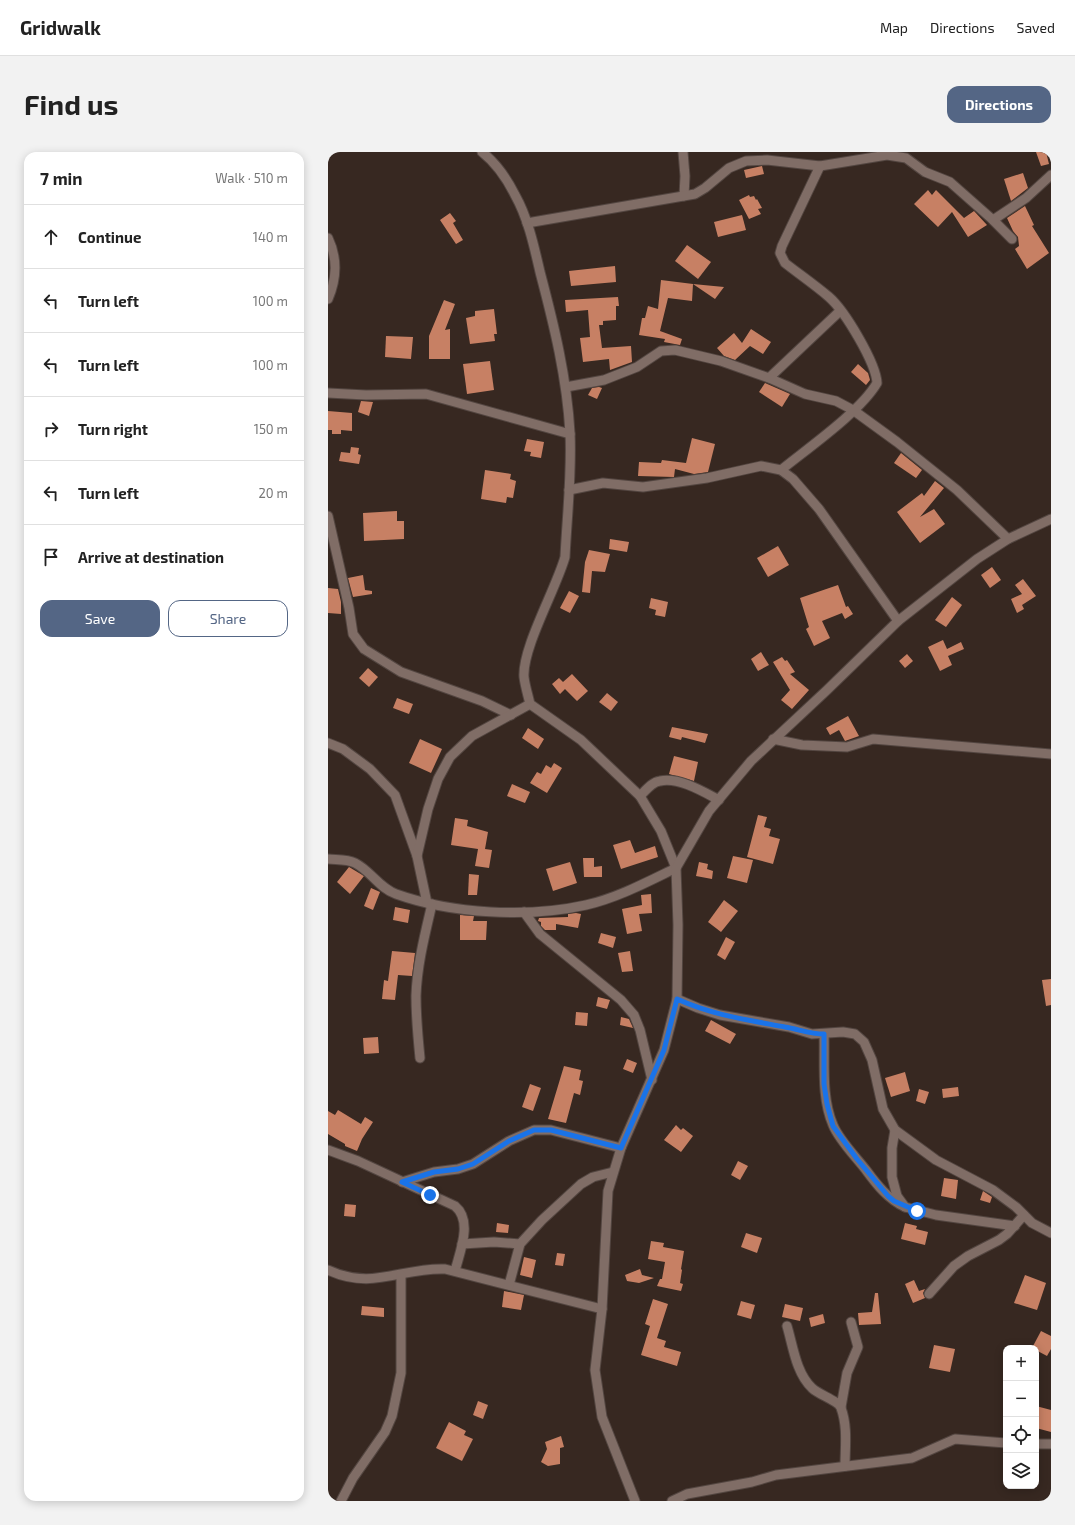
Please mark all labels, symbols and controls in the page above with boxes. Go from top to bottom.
text: Gridwalk [20,16,101,39]
text: Map [880,19,908,36]
text: Directions [930,19,995,36]
text: Saved [1017,19,1055,36]
button: Directions [947,86,1051,123]
text: Find us [24,87,118,121]
text: 7 min [40,168,83,188]
text: Walk · 510 m [215,170,288,186]
icon: ahead [40,226,62,248]
text: Continue [78,228,141,246]
text: 140 m [253,229,288,245]
icon: left [40,290,62,312]
text: Turn left [78,292,139,310]
text: 100 m [253,293,288,309]
icon: left [40,354,62,376]
text: Turn left [78,356,139,374]
text: 100 m [253,357,288,373]
icon: right [40,418,62,440]
text: Turn right [78,420,148,438]
text: 150 m [254,421,288,437]
icon: left [40,482,62,504]
text: Turn left [78,484,139,502]
text: 20 m [259,485,288,501]
icon: arrive [40,546,62,568]
text: Arrive at destination [78,548,224,566]
button: Save [40,600,160,637]
button: Share [168,600,288,637]
route end [421,1186,439,1204]
route start [908,1202,926,1220]
map controls [1003,1345,1039,1489]
button: + [1003,1345,1039,1381]
button: − [1003,1381,1039,1417]
button: locate [1003,1417,1039,1453]
button: layers [1003,1453,1039,1489]

